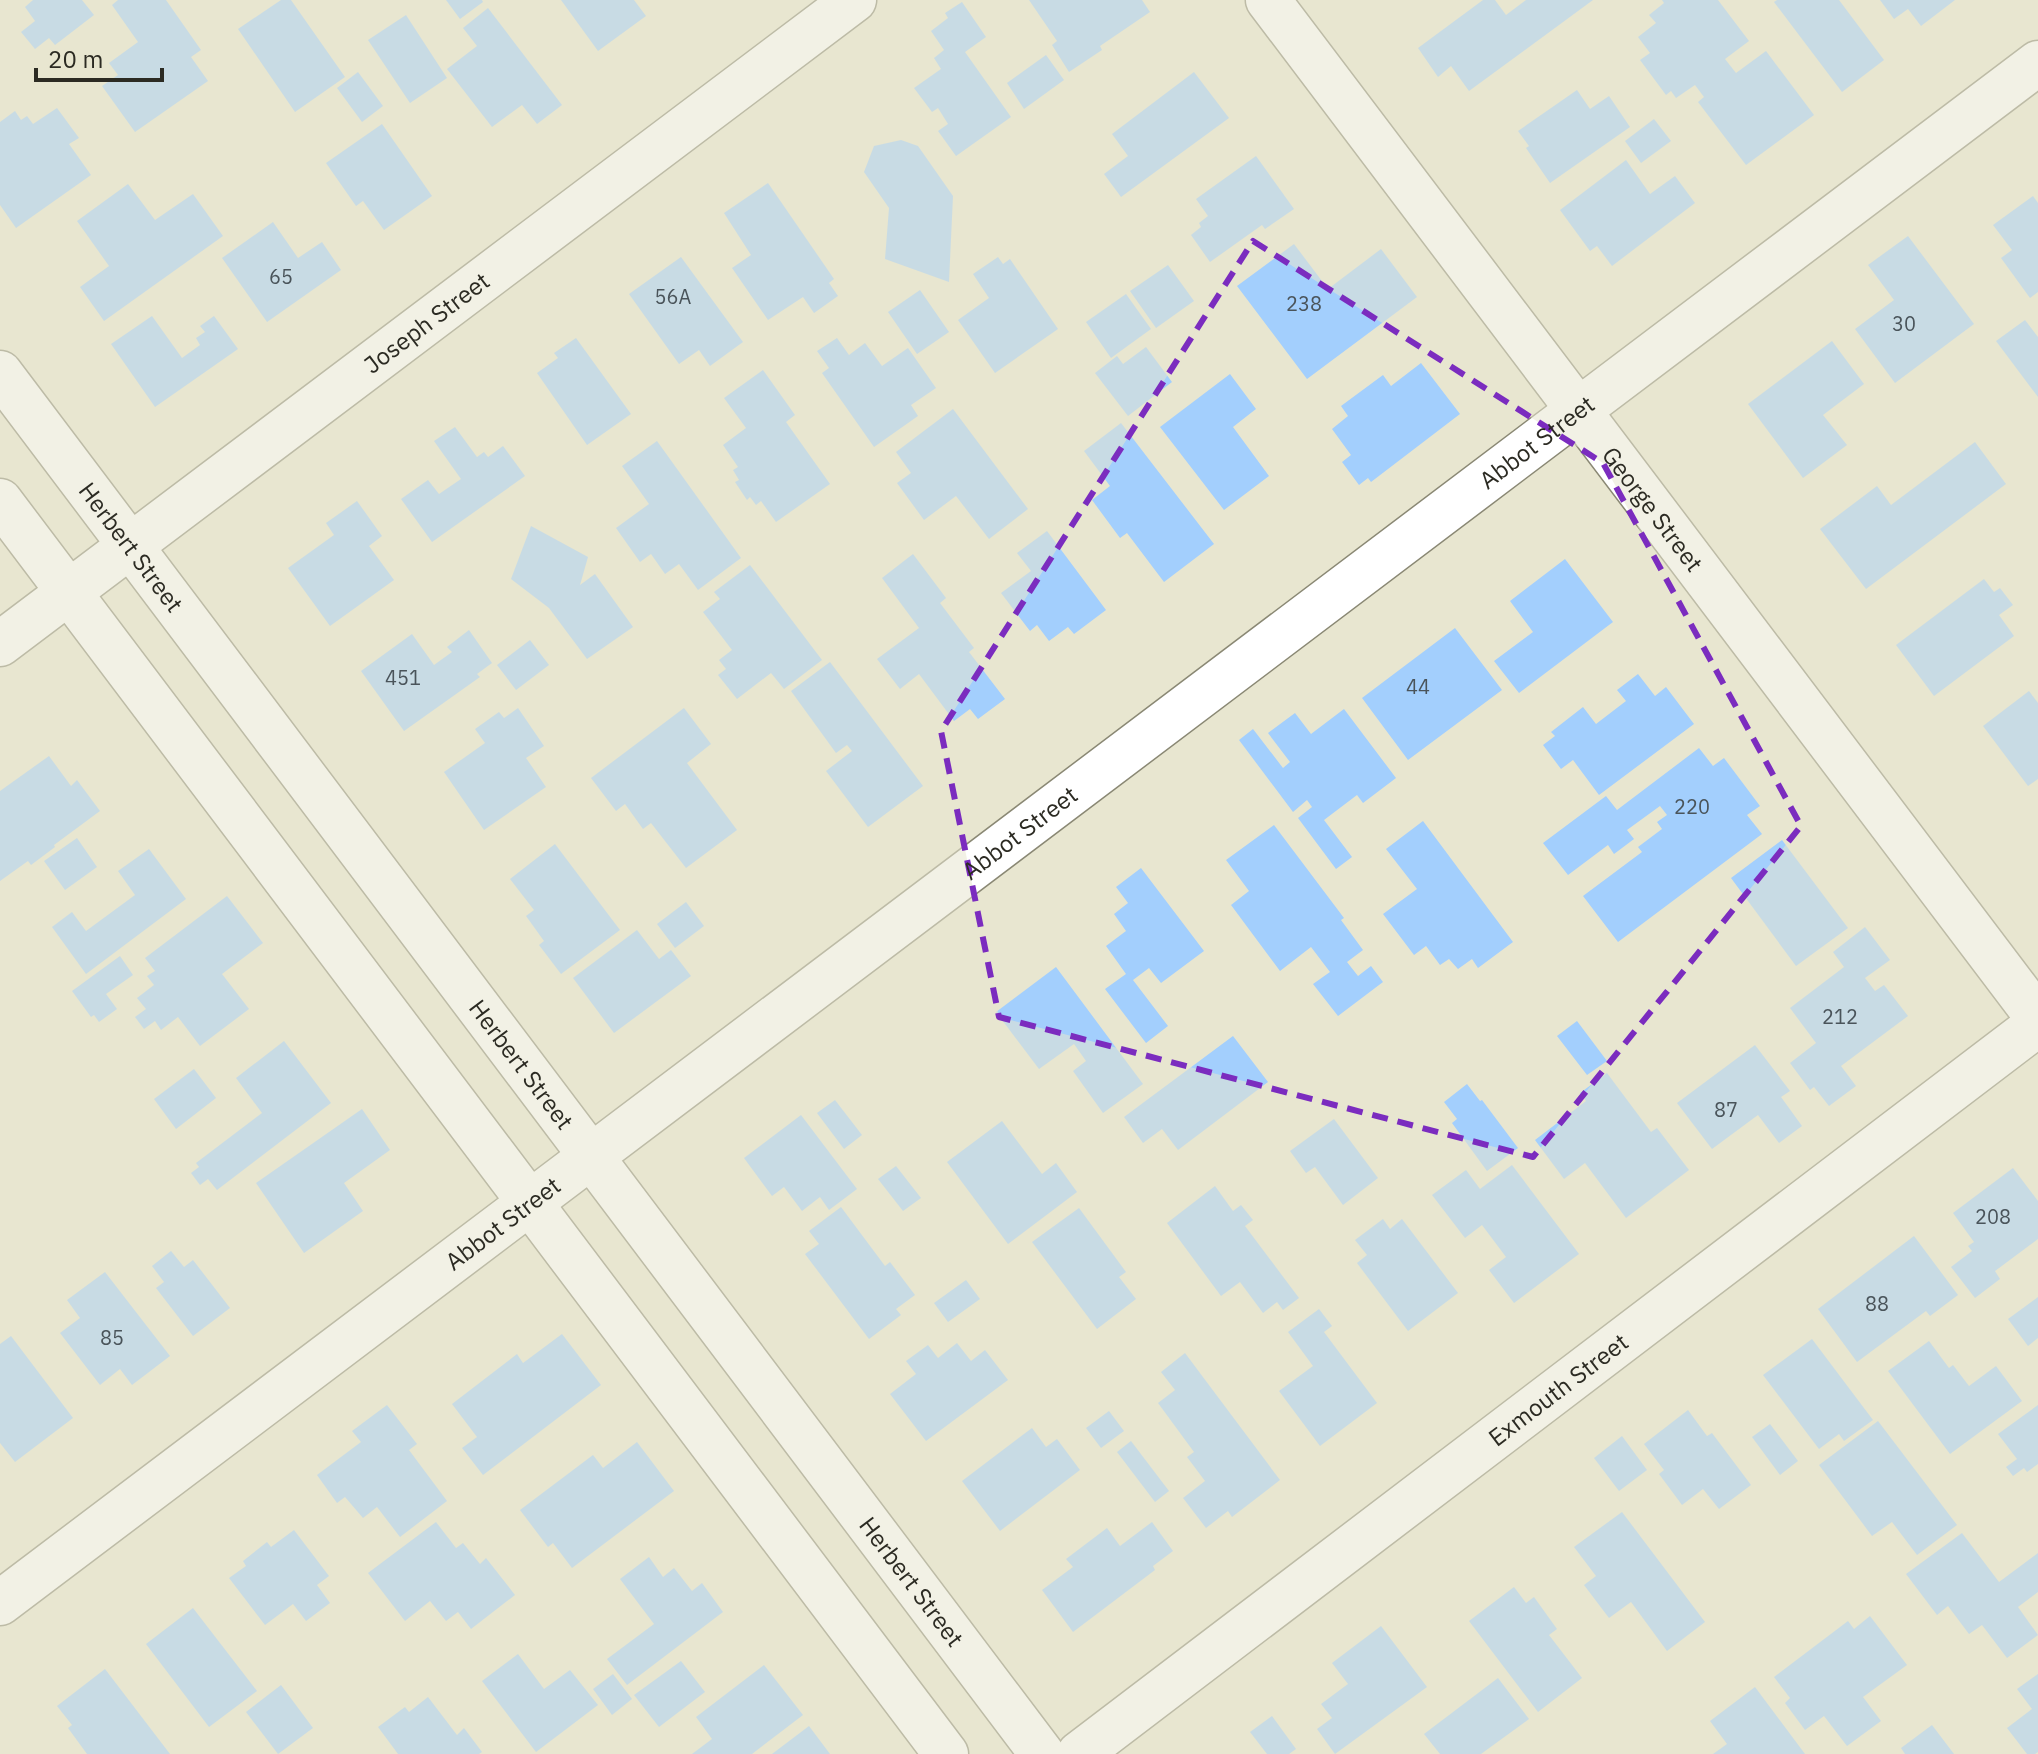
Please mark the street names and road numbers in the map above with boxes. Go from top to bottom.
street label: Joseph Street [357,265,496,380]
street label: Abbot Street [1472,388,1601,496]
street label: George Street [1595,440,1711,578]
street label: Herbert Street [72,476,191,619]
street label: Abbot Street [955,779,1084,886]
street label: Herbert Street [462,993,581,1136]
street label: Abbot Street [438,1169,567,1277]
street label: Exmouth Street [1482,1326,1634,1453]
street label: Herbert Street [852,1510,971,1653]

